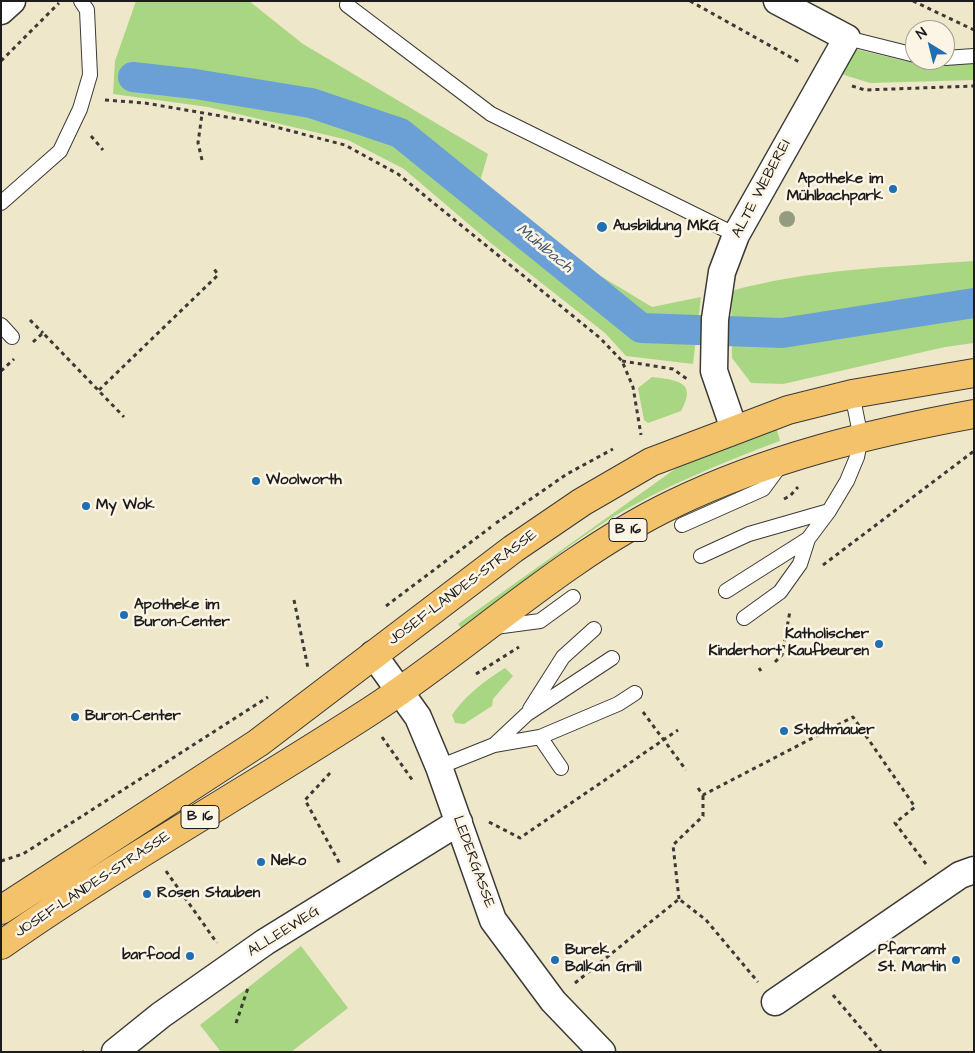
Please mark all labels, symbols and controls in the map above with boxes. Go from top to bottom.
north arrow [905,20,955,70]
text: N [912,23,931,44]
street label: ALTE WEBEREI [729,137,795,241]
place label: Apotheke im Mühlbachpark [787,171,883,206]
marker: Apotheke im Mühlbachpark [887,183,899,195]
place label: Ausbildung MKG [613,218,719,236]
water label: Mühlbach [512,220,576,278]
marker: Ausbildung MKG [595,220,609,234]
place label: Woolworth [266,472,342,490]
marker: Woolworth [250,475,262,487]
place label: My Wok [96,497,154,515]
marker: My Wok [80,500,92,512]
road number: B 16 [609,518,647,542]
street label: JOSEF-LANDES-STRASSE [385,526,541,650]
place label: Apotheke im Buron-Center [134,597,230,632]
marker: Apotheke im Buron-Center [118,609,130,621]
place label: Katholischer Kinderhort Kaufbeuren [709,626,869,661]
marker: Katholischer Kinderhort Kaufbeuren [873,638,885,650]
place label: Buron-Center [85,708,181,726]
marker: Buron-Center [69,711,81,723]
place label: Stadtmauer [794,722,874,740]
marker: Stadtmauer [778,725,790,737]
road number: B 16 [181,806,219,829]
street label: LEDERGASSE [448,813,498,911]
street label: JOSEF-LANDES-STRASSE [12,828,174,942]
place label: Neko [271,853,306,871]
marker: Neko [255,856,267,868]
place label: Rosen Stauben [157,885,260,903]
marker: Rosen Stauben [141,888,153,900]
street label: ALLEEWEG [245,903,323,961]
place label: Burek Balkan Grill [565,942,642,977]
place label: Pfarramt St. Martin [878,942,946,977]
place label: barfood [122,947,180,965]
marker: barfood [184,950,196,962]
marker: Burek Balkan Grill [549,954,561,966]
marker: Pfarramt St. Martin [950,954,962,966]

